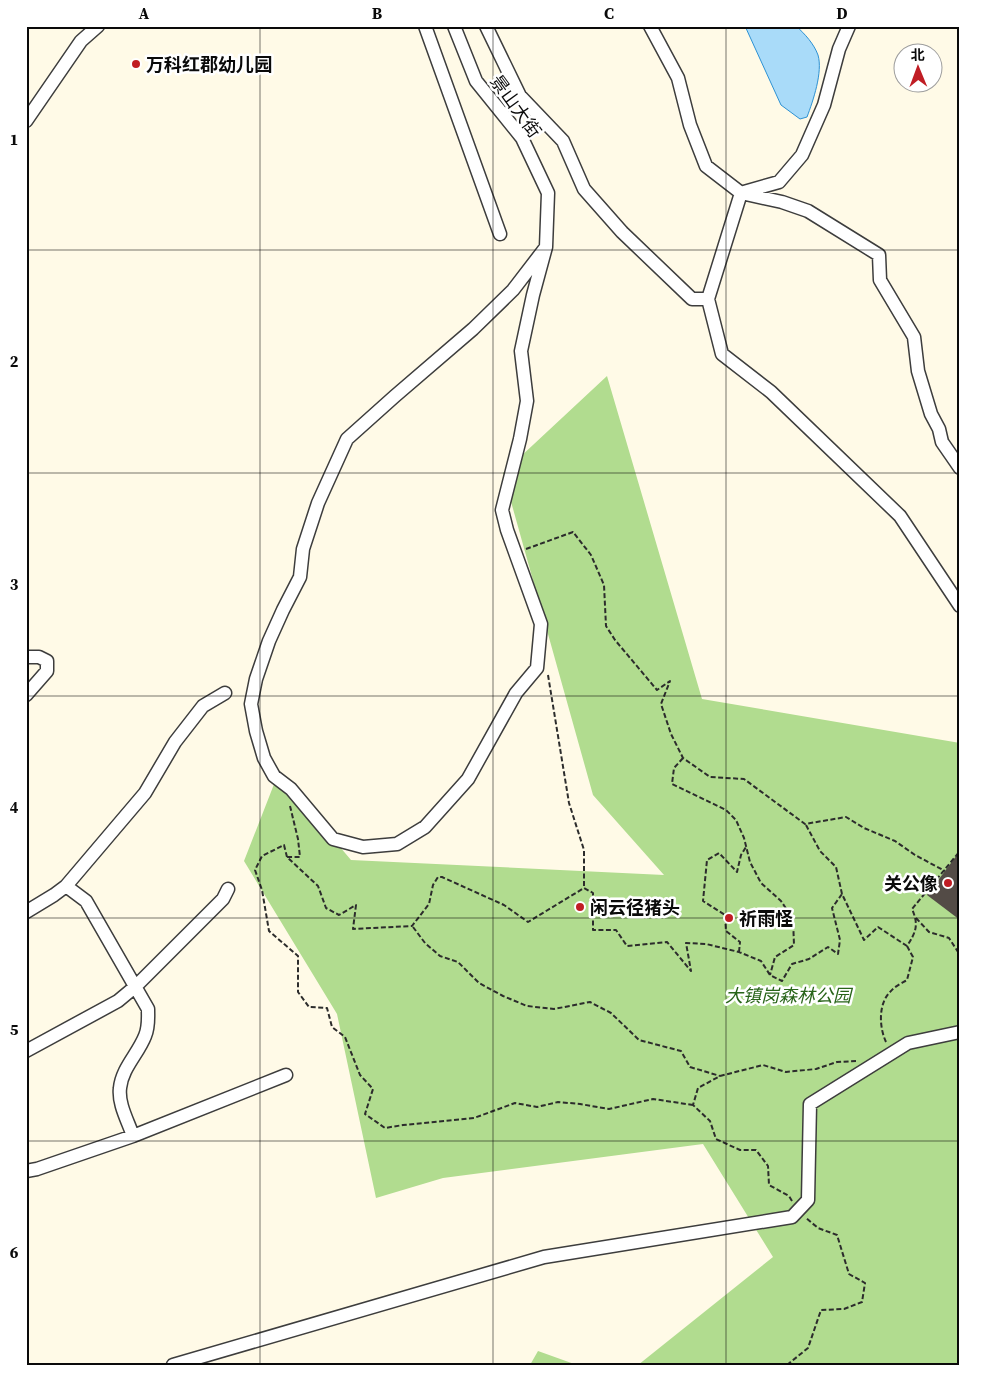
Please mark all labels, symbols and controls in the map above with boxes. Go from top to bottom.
text: A [139,2,150,24]
text: B [372,2,383,24]
text: C [604,2,614,24]
text: D [836,2,848,24]
north arrow [894,42,944,92]
text: 北 [911,45,925,65]
place label: 万科红郡幼儿园 [146,52,272,77]
marker: 万科红郡幼儿园 [130,58,142,70]
street label: 景山大街 [485,70,547,142]
text: 1 [10,128,18,150]
text: 2 [10,350,19,372]
text: 3 [10,573,19,595]
text: 4 [10,796,19,818]
place label: 关公像 [884,871,938,896]
marker: 关公像 [942,877,954,889]
place label: 闲云径猪头 [590,895,680,920]
marker: 闲云径猪头 [574,901,586,913]
place label: 祈雨怪 [739,906,793,931]
marker: 祈雨怪 [723,912,735,924]
park label: 大镇岗森林公园 [725,983,854,1008]
text: 5 [10,1018,19,1040]
text: 6 [10,1241,19,1263]

